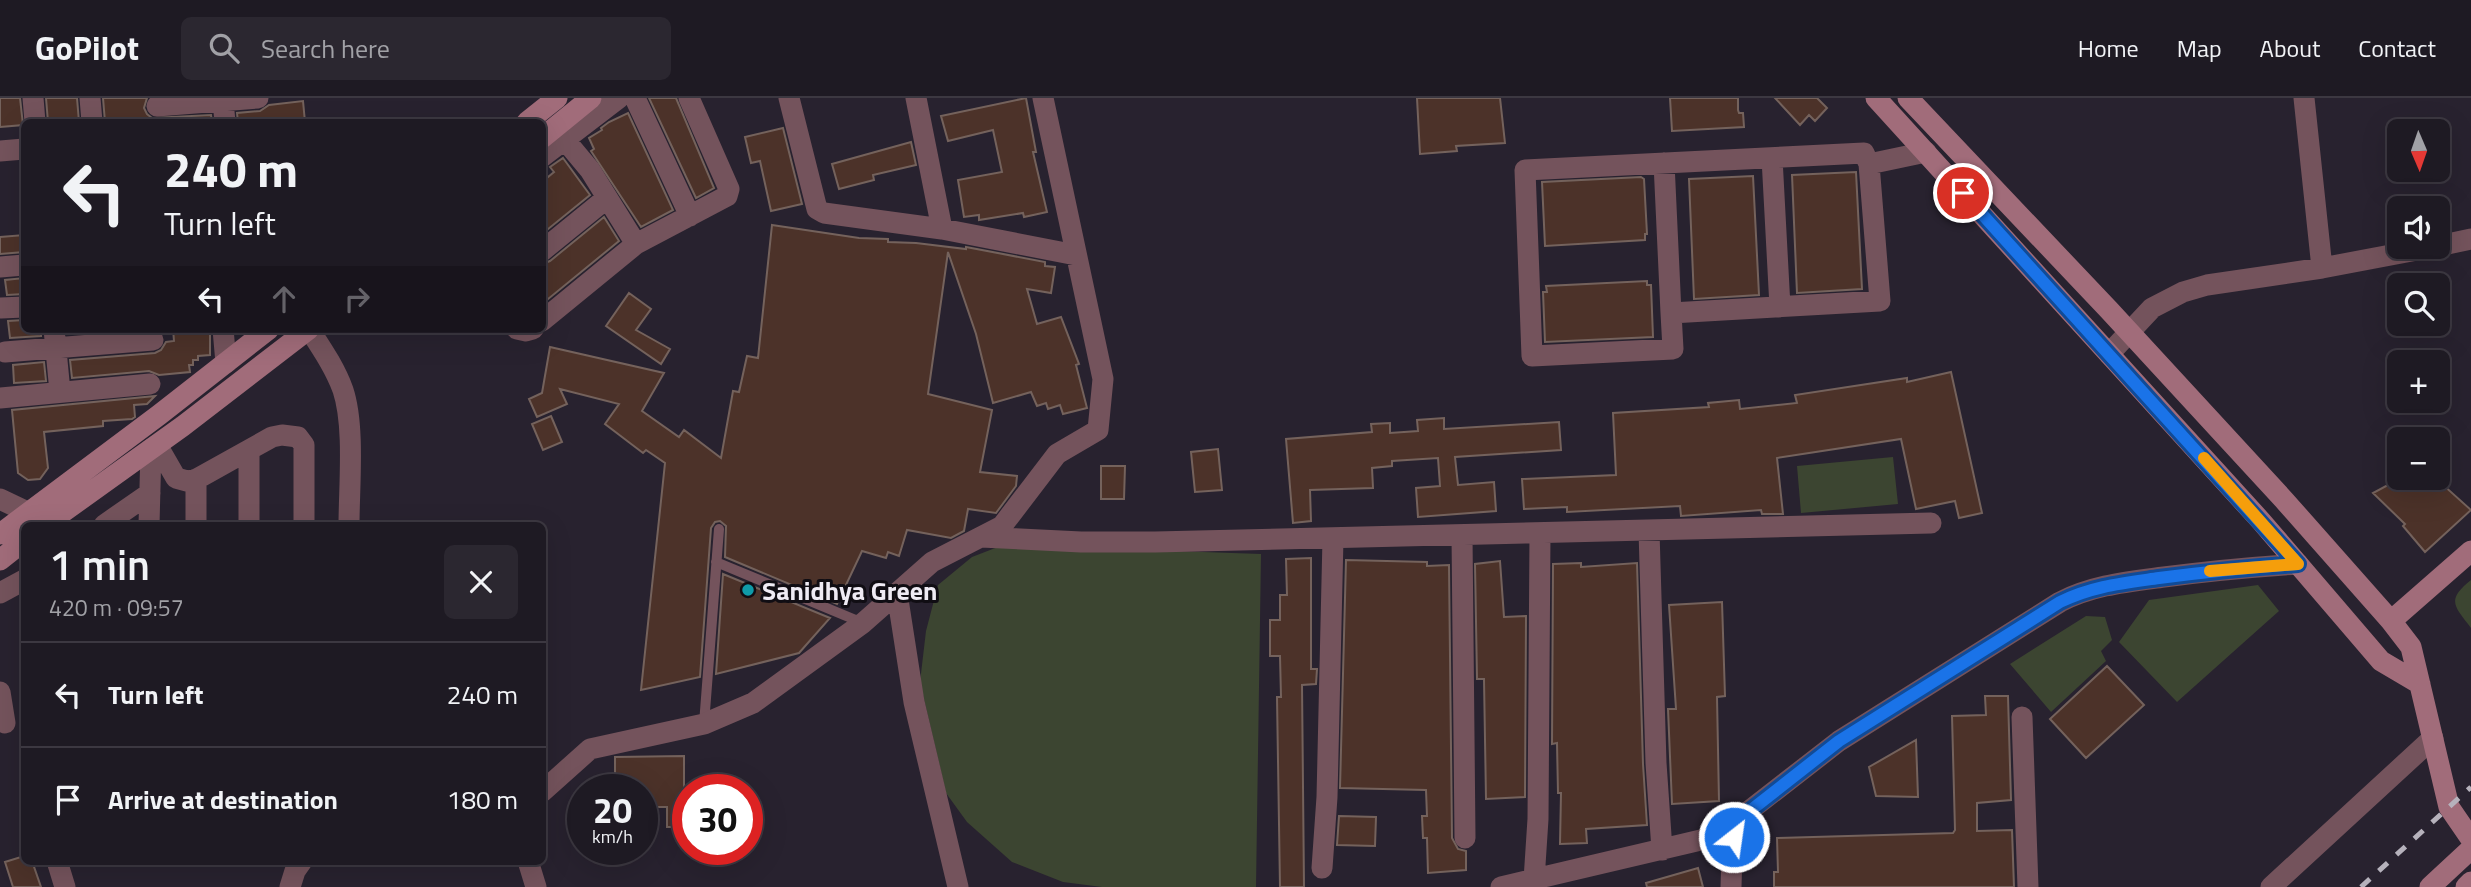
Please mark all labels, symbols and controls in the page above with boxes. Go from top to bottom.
search box [181,17,671,80]
text: GoPilot [35,23,139,73]
icon: search [205,29,243,67]
text: Search here [261,29,390,68]
text: Home [2078,30,2139,66]
text: Map [2177,30,2222,66]
text: About [2260,30,2320,66]
text: Contact [2358,30,2436,66]
north arrow [2387,119,2450,182]
map controls [2387,119,2450,490]
text: 240 m [164,131,298,206]
icon: left [49,147,140,238]
pin [1933,163,1993,223]
icon: arrive [1944,174,1982,212]
button: sound [2387,196,2450,259]
text: Turn left [164,199,276,247]
button: search [2387,273,2450,336]
icon: left [192,280,230,318]
icon: ahead [265,280,303,318]
icon: right [338,280,376,318]
button: + [2387,350,2450,413]
button: − [2387,427,2450,490]
text: 1 min [49,532,150,596]
button: close [444,545,518,619]
place label: Sanidhya Green [762,571,937,610]
marker: Sanidhya Green [740,582,756,598]
text: 420 m · 09:57 [49,590,184,625]
text: Turn left [108,675,203,714]
text: 240 m [447,675,518,714]
icon: left [49,676,87,714]
speed limit sign: 30 [672,774,763,865]
text: Arrive at destination [108,780,338,819]
text: 180 m [447,780,518,819]
icon: arrive [49,781,87,819]
text: 20 [593,783,632,837]
position arrow [1697,800,1771,874]
text: km/h [592,823,633,850]

